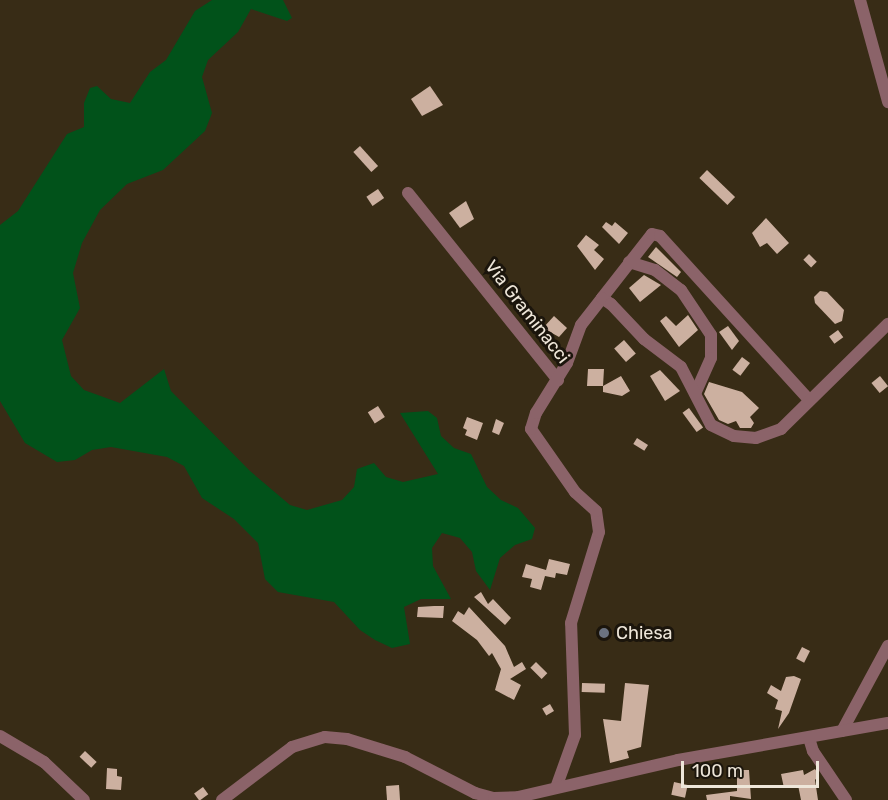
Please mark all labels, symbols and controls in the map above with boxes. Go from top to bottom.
street label: Via Graminacci [480,256,574,368]
place label: Chiesa [616,622,673,644]
marker: Chiesa [597,626,611,640]
scale bar [684,749,822,787]
text: 100 m [692,760,743,782]

